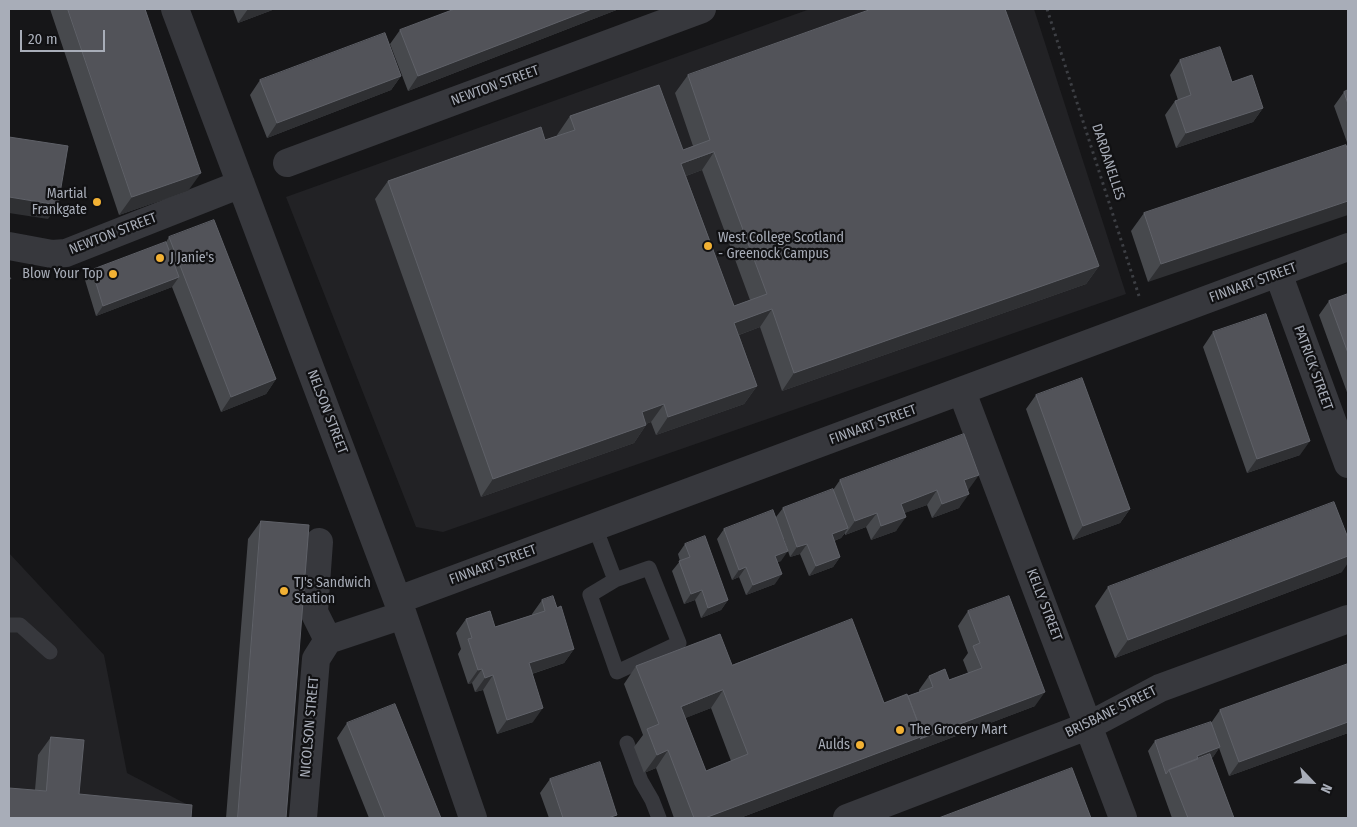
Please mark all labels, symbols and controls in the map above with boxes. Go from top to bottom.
scale bar [22,20,108,52]
text: 20 m [28,30,58,48]
street label: NEWTON STREET [449,62,541,110]
street label: DARDANELLES [1088,122,1128,202]
place label: Martial Frankgate [32,186,87,218]
marker: Martial Frankgate [91,196,103,208]
street label: NEWTON STREET [67,210,159,258]
place label: West College Scotland - Greenock Campus [718,230,844,262]
marker: West College Scotland - Greenock Campus [702,240,714,252]
place label: J Janie's [170,250,214,266]
marker: J Janie's [154,252,166,264]
street label: FINNART STREET [1207,259,1299,307]
place label: Blow Your Top [22,266,103,282]
marker: Blow Your Top [107,268,119,280]
street label: PATRICK STREET [1290,323,1336,413]
street label: NELSON STREET [303,367,351,457]
street label: FINNART STREET [827,401,919,449]
street label: FINNART STREET [447,541,539,589]
street label: KELLY STREET [1023,567,1065,643]
place label: TJ's Sandwich Station [294,575,371,608]
marker: TJ's Sandwich Station [278,585,290,597]
street label: NICOLSON STREET [297,676,323,778]
street label: BRISBANE STREET [1063,683,1159,741]
place label: The Grocery Mart [910,722,1007,738]
marker: The Grocery Mart [894,724,906,736]
place label: Aulds [818,737,850,753]
marker: Aulds [854,739,866,751]
north arrow [1287,757,1337,807]
text: N [1317,781,1336,796]

